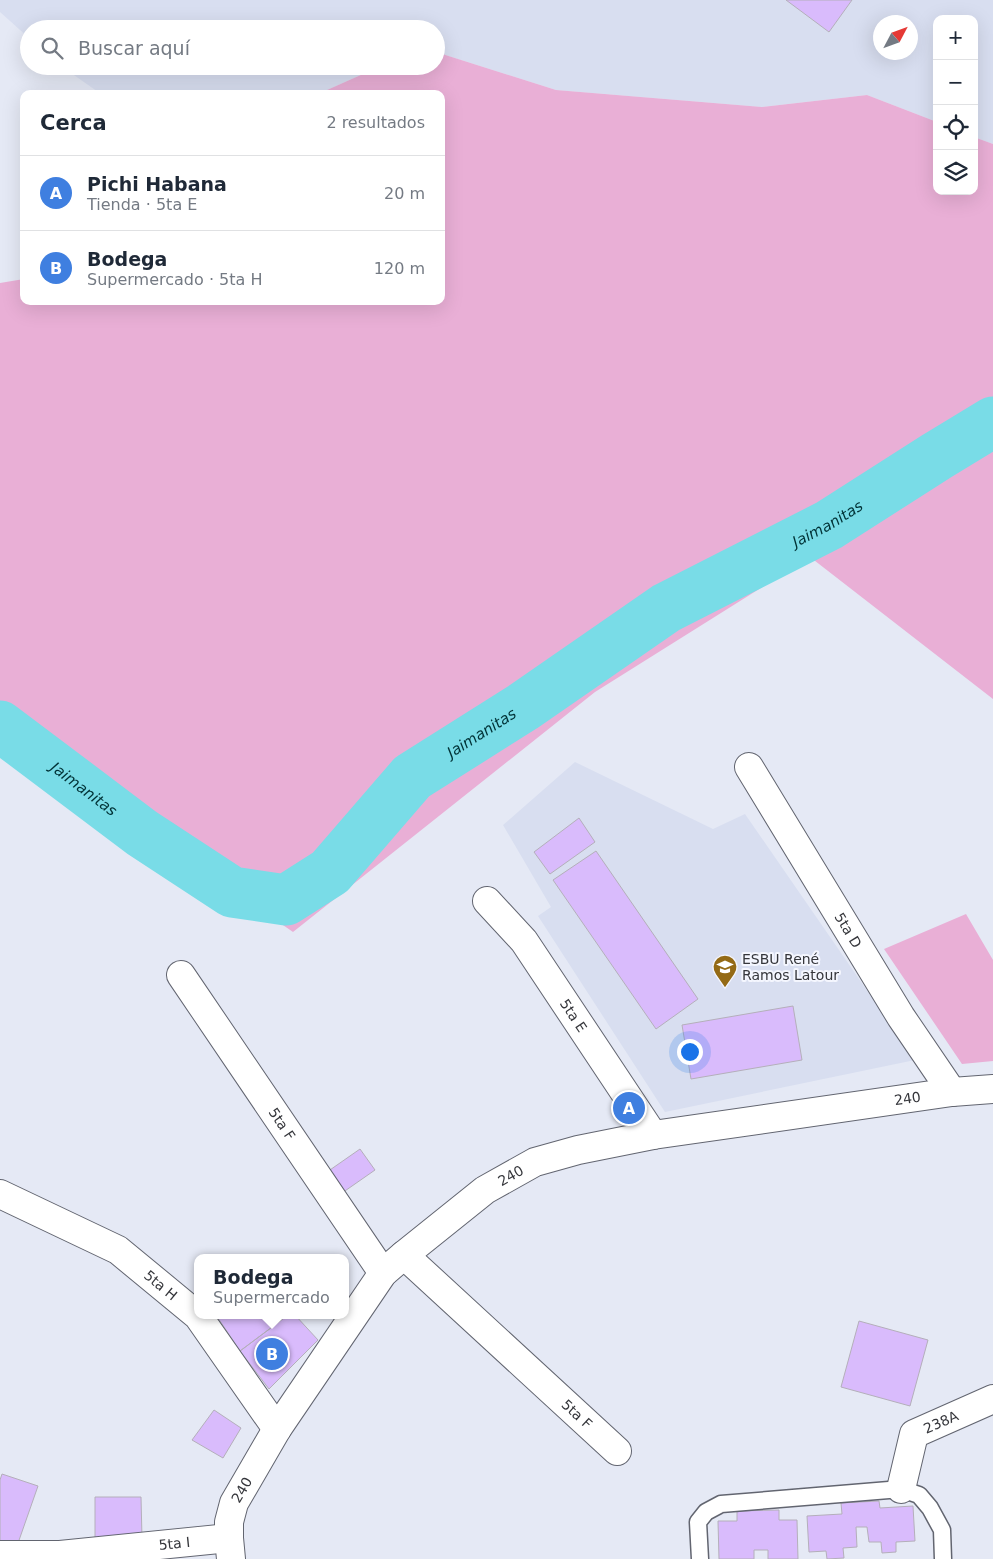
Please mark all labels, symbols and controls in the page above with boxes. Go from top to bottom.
north arrow [873,15,918,60]
map controls [933,15,978,195]
button: + [933,15,978,60]
search box [20,20,445,75]
icon: search [38,34,66,62]
text: Buscar aquí [78,37,190,59]
button: − [933,60,978,105]
button: locate [933,105,978,150]
text: Cerca [40,111,107,135]
text: 2 resultados [326,113,425,132]
button: layers [933,150,978,195]
text: Pichi Habana [87,173,227,195]
text: A [50,184,62,203]
text: 20 m [384,184,425,203]
text: Tienda · 5ta E [87,195,197,214]
text: Bodega [87,248,167,270]
text: B [50,259,62,278]
text: 120 m [374,259,425,278]
text: Supermercado · 5ta H [87,270,262,289]
water label: Jaimanitas [787,497,866,552]
water label: Jaimanitas [441,705,520,763]
water label: Jaimanitas [45,757,121,820]
street label: 5ta D [831,910,865,951]
place label: ESBU René Ramos Latour [742,951,839,983]
school or university icon: ESBU René Ramos Latour [712,954,738,988]
street label: 5ta E [557,996,590,1035]
your location [677,1039,703,1065]
pin: A [613,1089,645,1127]
street label: 240 [893,1089,922,1108]
street label: 5ta F [265,1105,299,1143]
street label: 240 [495,1162,526,1189]
popup [194,1254,349,1319]
text: Bodega [213,1266,294,1288]
street label: 5ta H [141,1267,180,1304]
text: Supermercado [213,1288,330,1307]
pin: B [256,1335,288,1373]
street label: 5ta F [558,1396,595,1432]
street label: 238A [921,1407,961,1437]
street label: 240 [228,1474,255,1505]
street label: 5ta I [158,1534,191,1553]

